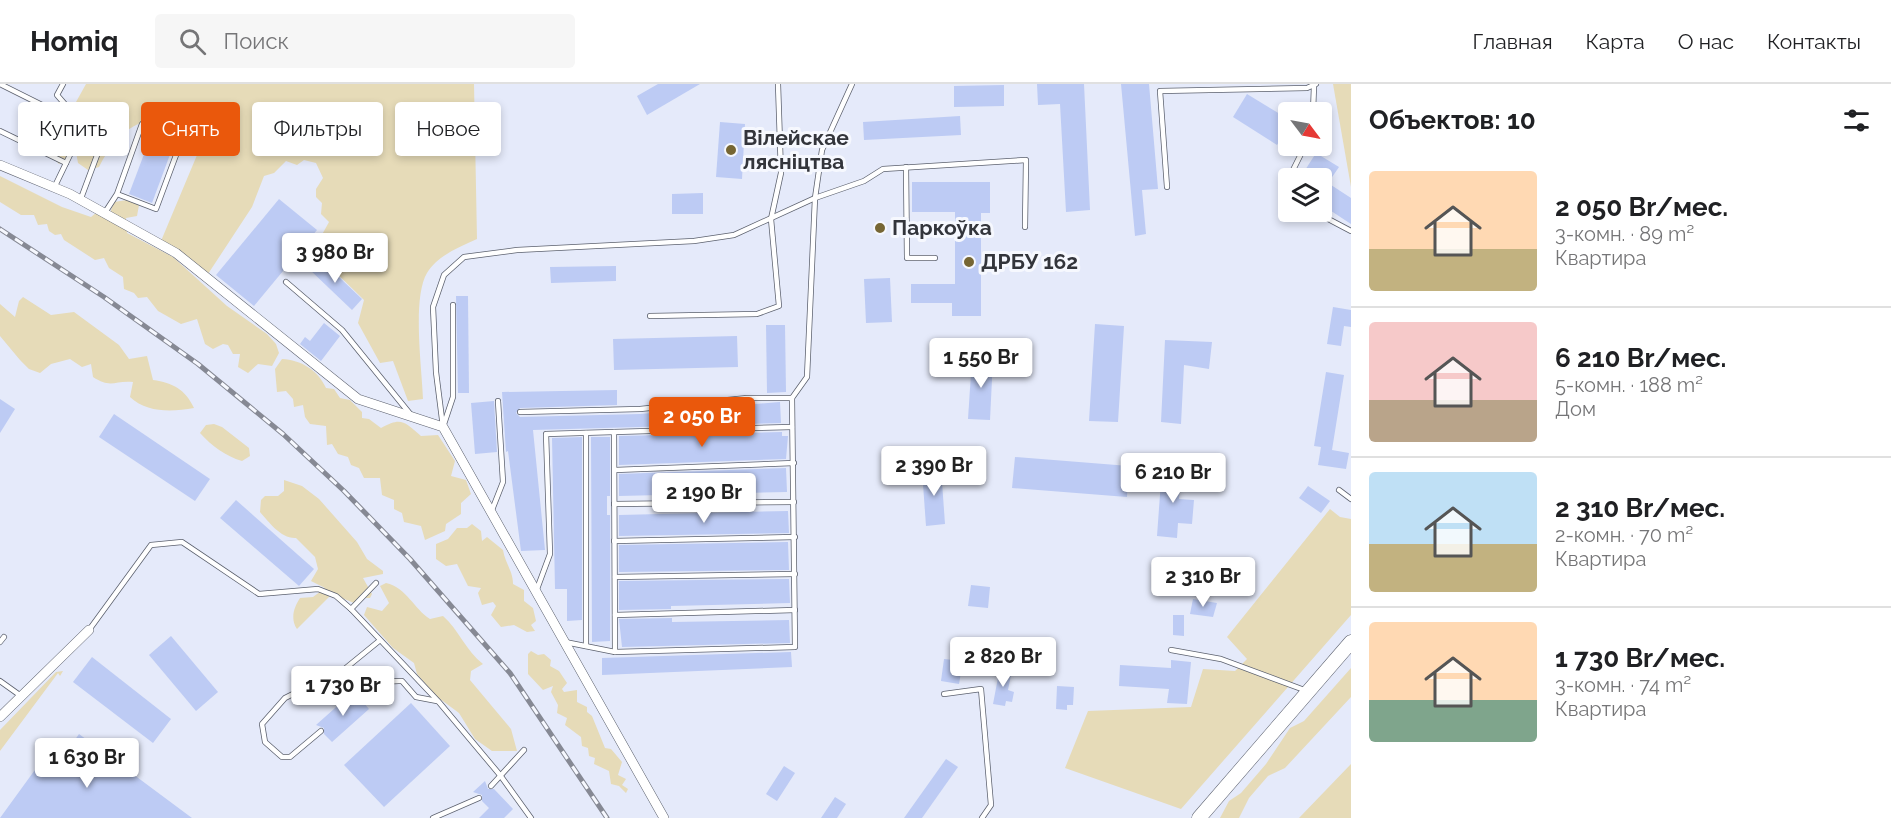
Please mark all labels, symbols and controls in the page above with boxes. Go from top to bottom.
search box [155,14,575,68]
text: Homiq [30,25,119,58]
icon: search [176,25,209,58]
text: Поиск [224,28,289,54]
text: Главная [1473,29,1553,54]
text: Карта [1586,29,1645,54]
text: О нас [1678,29,1734,54]
text: Контакты [1767,29,1861,54]
chip: Купить [18,102,129,156]
chip: Снять [141,102,240,156]
chip: Фильтры [252,102,383,156]
chip: Новое [395,102,501,156]
north arrow [1278,102,1332,156]
map controls [1278,102,1332,222]
icon: filters [1840,104,1873,137]
text: Объектов: 10 [1369,105,1536,135]
place label: Вілейскае лясніцтва [743,125,849,174]
marker: Вілейскае лясніцтва [724,143,738,157]
button: layers [1278,168,1332,222]
text: 2 050 Br/мес. [1555,192,1728,222]
icon: home [1417,195,1489,267]
place label: Паркоўка [892,215,992,240]
marker: Паркоўка [873,221,887,235]
text: 3-комн. · 89 m² [1555,222,1694,246]
pin: 3 980 Br [273,233,397,284]
text: 3 980 Br [296,240,374,264]
text: Квартира [1555,246,1646,270]
place label: ДРБУ 162 [981,249,1078,274]
marker: ДРБУ 162 [962,255,976,269]
pin: 1 550 Br [919,338,1043,389]
text: 6 210 Br/мес. [1555,343,1726,373]
text: 1 550 Br [943,345,1019,369]
icon: home [1417,346,1489,418]
text: 5-комн. · 188 m² [1555,373,1703,397]
pin: 2 050 Br [640,397,764,448]
text: Дом [1555,397,1596,421]
text: 2 050 Br [663,404,741,428]
pin: 2 390 Br [872,446,996,497]
text: 2 390 Br [895,453,973,477]
pin: 6 210 Br [1111,453,1235,504]
text: 6 210 Br [1135,460,1211,484]
pin: 2 190 Br [642,473,766,524]
text: 2 190 Br [666,480,742,504]
text: 2 310 Br/мес. [1555,493,1725,523]
icon: home [1417,496,1489,568]
text: 2-комн. · 70 m² [1555,523,1693,547]
text: Квартира [1555,547,1646,571]
pin: 2 310 Br [1141,557,1265,608]
text: 2 310 Br [1165,564,1241,588]
pin: 2 820 Br [941,637,1065,688]
text: 1 730 Br/мес. [1555,643,1725,673]
text: 2 820 Br [964,644,1042,668]
icon: home [1417,646,1489,718]
pin: 1 730 Br [281,666,405,717]
text: 1 730 Br [305,673,381,697]
text: 3-комн. · 74 m² [1555,673,1691,697]
text: Квартира [1555,697,1646,721]
pin: 1 630 Br [25,738,149,789]
text: 1 630 Br [49,745,125,769]

